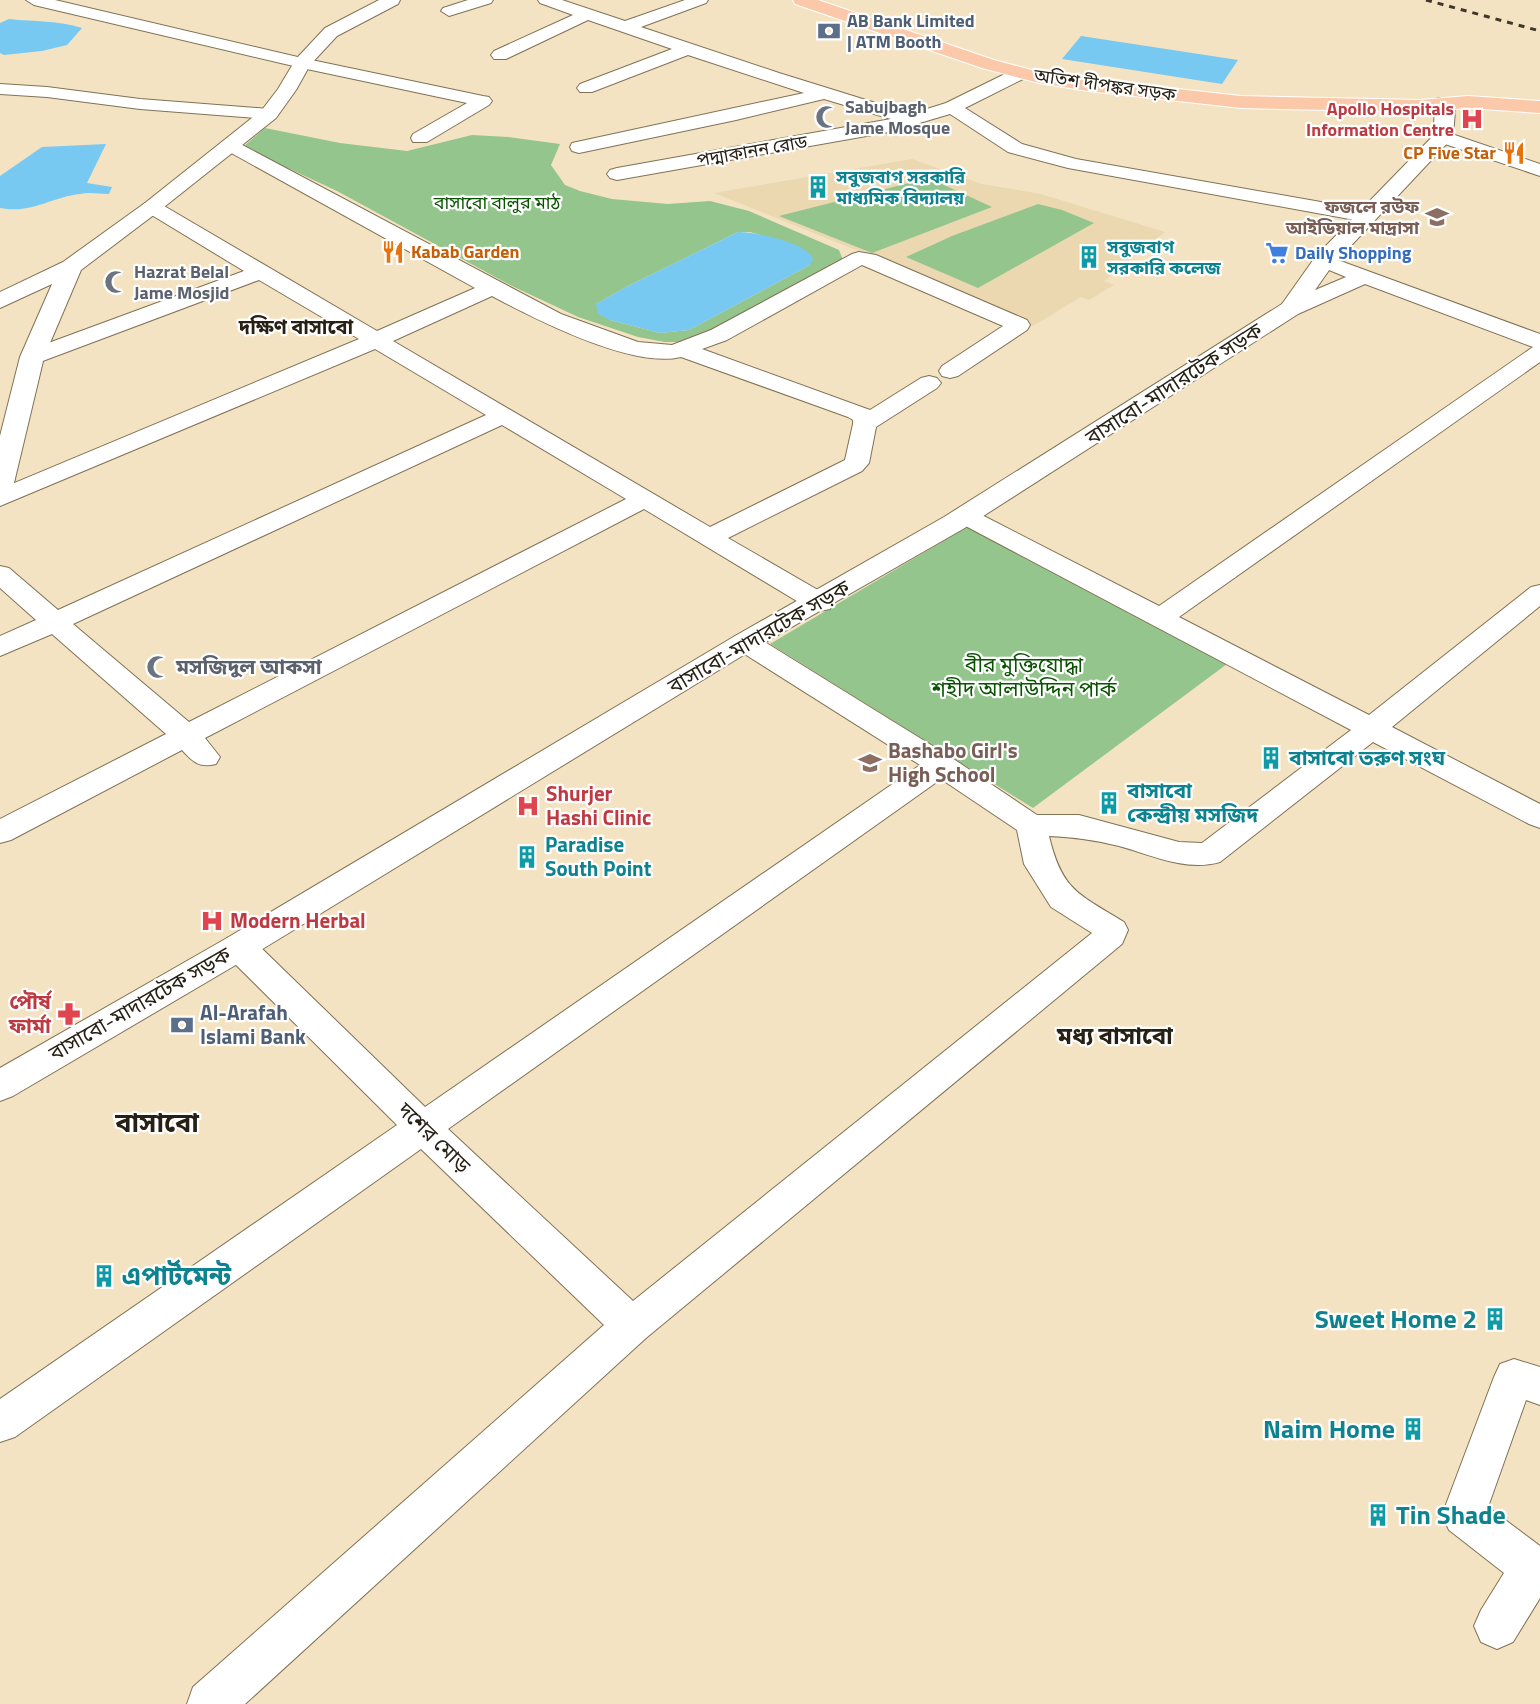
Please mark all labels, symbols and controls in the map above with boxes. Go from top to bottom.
place label: AB Bank Limited | ATM Booth [847,7,975,55]
bank icon: AB Bank Limited | ATM Booth [816,18,842,44]
street label: অতিশ দীপঙ্কর সড়ক [1031,61,1178,108]
place label: Sabujbagh Jame Mosque [845,93,950,141]
place label: Apollo Hospitals Information Centre [1306,95,1454,143]
mosque icon: Sabujbagh Jame Mosque [814,104,840,130]
hospital icon: Apollo Hospitals Information Centre [1459,106,1485,132]
street label: পদ্মাকানন রোড [695,127,809,174]
place label: CP Five Star [1403,139,1496,166]
restaurant icon: CP Five Star [1501,140,1527,166]
place label: সবুজবাগ সরকারি মাধ্যমিক বিদ্যালয় [835,163,966,211]
building icon: সবুজবাগ সরকারি মাধ্যমিক বিদ্যালয় [805,174,831,200]
park label: বাসাবো বালুর মাঠ [433,189,560,216]
place label: ফজলে রউফ আইডিয়াল মাদ্রাসা [1285,193,1420,241]
school or university icon: ফজলে রউফ আইডিয়াল মাদ্রাসা [1424,204,1450,230]
place label: সবুজবাগ সরকারি কলেজ [1106,233,1222,281]
place label: Kabab Garden [411,238,519,265]
restaurant icon: Kabab Garden [380,239,406,265]
place label: Daily Shopping [1295,239,1412,266]
supermarket icon: Daily Shopping [1264,240,1290,266]
building icon: সবুজবাগ সরকারি কলেজ [1076,244,1102,270]
place label: Hazrat Belal Jame Mosjid [134,258,229,306]
mosque icon: Hazrat Belal Jame Mosjid [103,269,129,295]
district label: দক্ষিণ বাসাবো [238,311,354,342]
street label: বাসাবো-মাদারটেক সড়ক [1078,313,1269,453]
street label: বাসাবো-মাদারটেক সড়ক [661,570,856,702]
park label: বীর মুক্তিযোদ্ধা শহীদ আলাউদ্দিন পার্ক [931,648,1118,704]
place label: মসজিদুল আকসা [175,650,323,682]
mosque icon: মসজিদুল আকসা [145,654,171,680]
place label: Bashabo Girl's High School [888,734,1018,790]
place label: বাসাবো তরুণ সংঘ [1288,741,1446,773]
building icon: বাসাবো তরুণ সংঘ [1258,745,1284,771]
school or university icon: Bashabo Girl's High School [857,750,883,776]
place label: বাসাবো কেন্দ্রীয় মসজিদ [1126,774,1259,830]
place label: Shurjer Hashi Clinic [546,777,651,833]
building icon: বাসাবো কেন্দ্রীয় মসজিদ [1096,790,1122,816]
hospital icon: Shurjer Hashi Clinic [515,793,541,819]
place label: Paradise South Point [545,828,652,884]
building icon: Paradise South Point [514,844,540,870]
place label: Modern Herbal [230,904,366,936]
hospital icon: Modern Herbal [199,908,225,934]
street label: বাসাবো-মাদারটেক সড়ক [42,937,237,1069]
place label: পৌর্ষ ফার্মা [8,985,53,1041]
place label: Al-Arafah Islami Bank [200,996,306,1052]
pharmacy icon: পৌর্ষ ফার্মা [56,1001,82,1027]
bank icon: Al-Arafah Islami Bank [169,1012,195,1038]
district label: মধ্য বাসাবো [1056,1017,1174,1053]
street label: দশের মোড় [390,1094,479,1181]
district label: বাসাবো [114,1101,199,1142]
place label: এপার্টমেন্ট [122,1256,232,1295]
building icon: এপার্টমেন্ট [91,1263,117,1289]
place label: Sweet Home 2 [1315,1299,1477,1338]
building icon: Sweet Home 2 [1482,1306,1508,1332]
place label: Naim Home [1263,1409,1395,1448]
building icon: Naim Home [1400,1416,1426,1442]
place label: Tin Shade [1396,1495,1506,1534]
building icon: Tin Shade [1365,1502,1391,1528]

